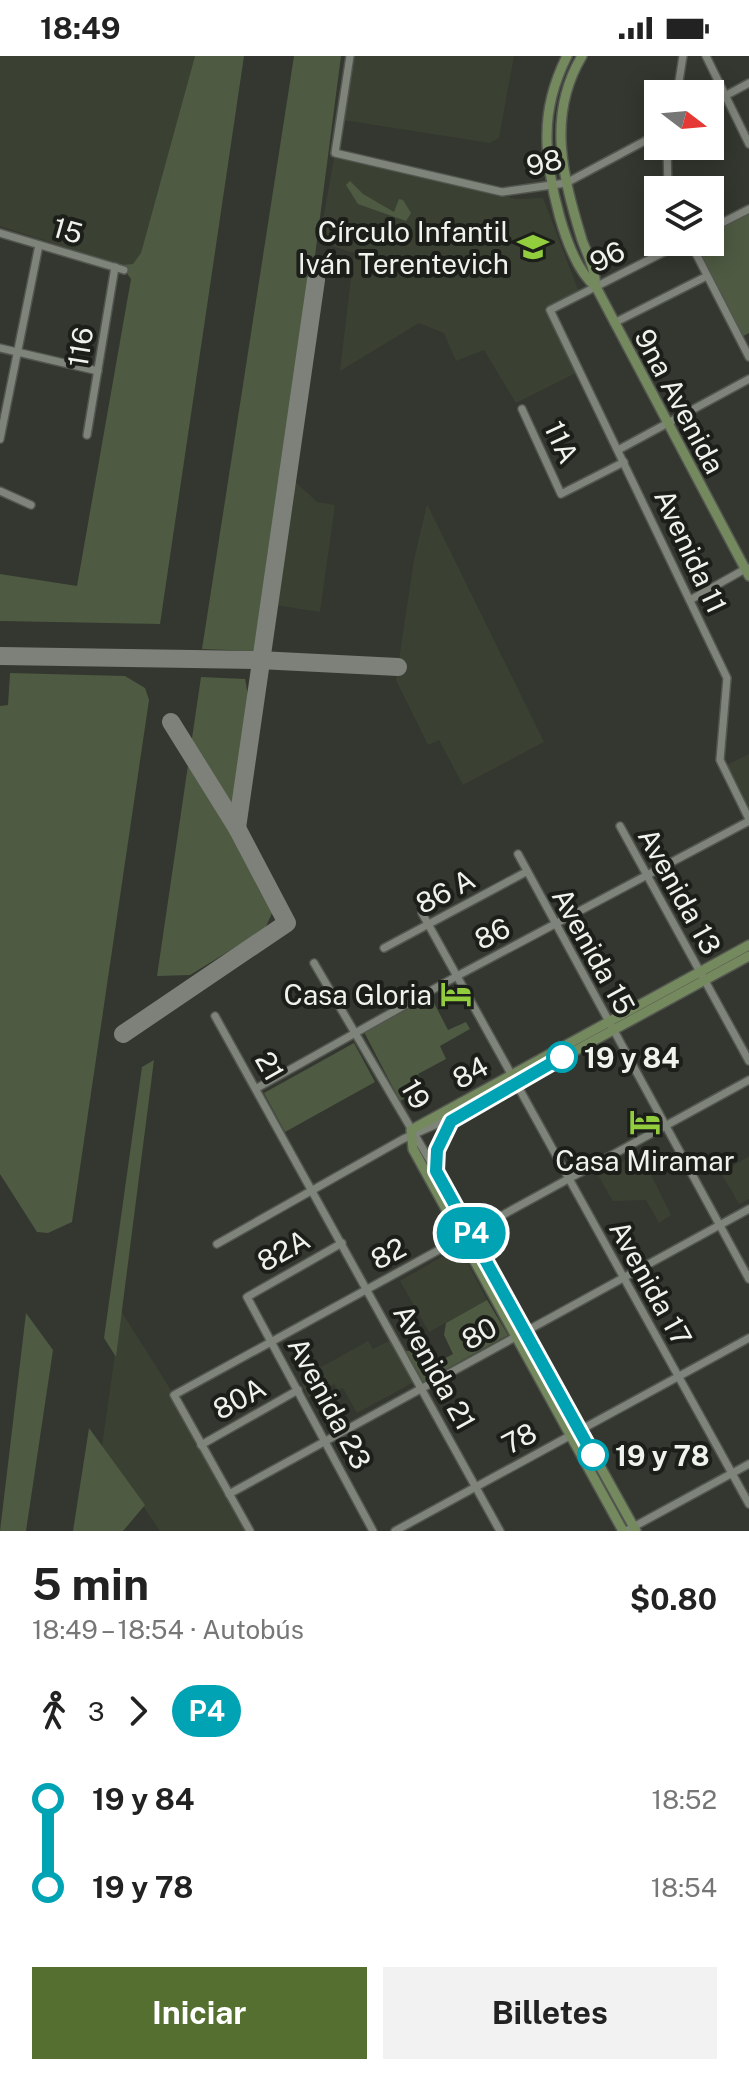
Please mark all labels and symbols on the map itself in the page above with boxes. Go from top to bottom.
north arrow [644,80,724,160]
street label: 98 [523,142,565,182]
street label: 15 [49,210,87,250]
place label: Círculo Infantil Iván Terentevich [298,215,509,280]
school or university icon: Círculo Infantil Iván Terentevich [516,230,550,264]
street label: 96 [584,233,630,279]
street label: 9na Avenida [628,323,732,479]
street label: 116 [61,325,99,369]
street label: 11A [538,416,586,468]
street label: Avenida 11 [648,484,734,618]
street label: Avenida 13 [632,822,728,960]
street label: 86 A [410,862,480,920]
street label: Avenida 15 [546,882,642,1020]
street label: 86 [469,910,515,956]
hotel icon: Casa Gloria [439,977,473,1011]
place label: Casa Gloria [284,978,432,1011]
place label: 19 y 84 [584,1041,680,1074]
marker: 19 y 84 [547,1042,577,1072]
street label: 21 [249,1046,291,1086]
street label: 84 [446,1049,494,1095]
street label: 19 [394,1073,438,1115]
hotel icon: Casa Miramar [628,1105,662,1139]
place label: Casa Miramar [555,1144,735,1177]
line badge: P4 [435,1207,507,1259]
street label: Avenida 17 [603,1215,699,1351]
street label: 82A [251,1222,315,1278]
street label: 82 [365,1230,411,1276]
street label: Avenida 21 [387,1299,483,1435]
street label: 80 [456,1310,502,1356]
street label: Avenida 23 [282,1332,378,1474]
street label: 80A [207,1370,271,1426]
street label: 78 [496,1415,542,1461]
place label: 19 y 78 [615,1439,710,1472]
marker: 19 y 78 [578,1440,608,1470]

